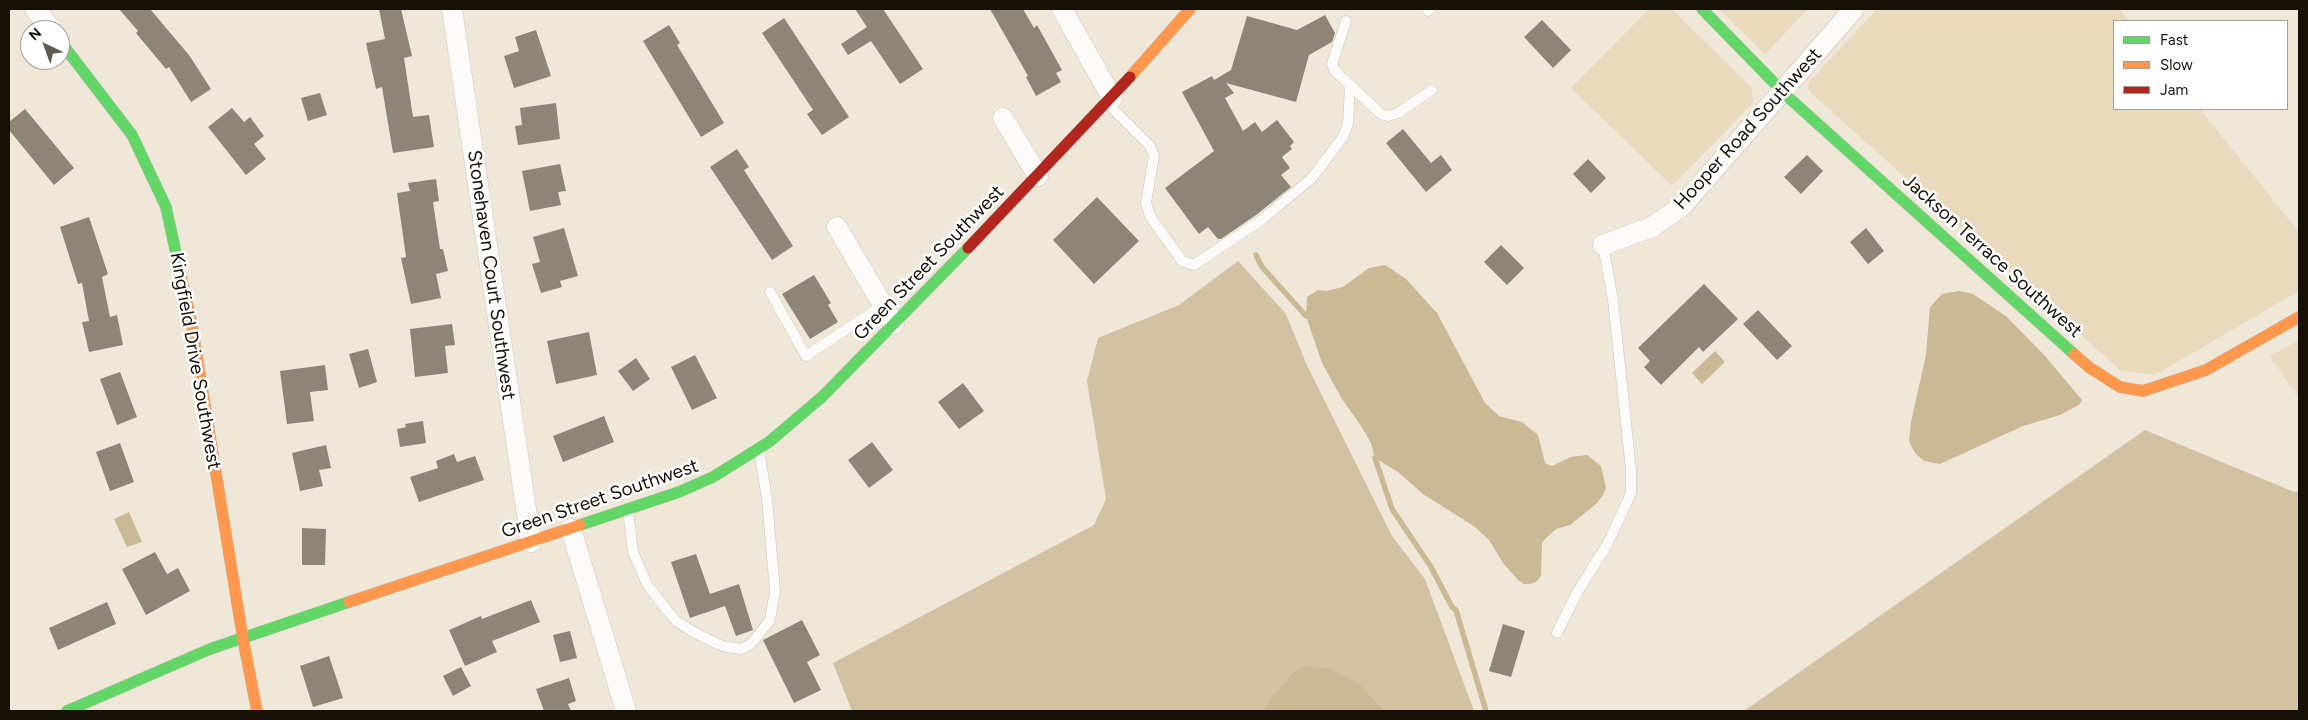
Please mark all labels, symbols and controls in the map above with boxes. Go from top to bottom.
north arrow [20,20,70,70]
legend [2113,20,2288,110]
text: N [26,24,45,44]
text: Fast [2160,31,2188,49]
street label: Hooper Road Southwest [1669,44,1827,214]
text: Slow [2160,56,2193,74]
text: Jam [2160,81,2188,99]
street label: Stonehaven Court Southwest [462,149,520,401]
street label: Jackson Terrace Southwest [1898,169,2086,343]
street label: Green Street Southwest [849,181,1009,345]
street label: Kingfield Drive Southwest [165,251,225,471]
street label: Green Street Southwest [499,455,701,543]

